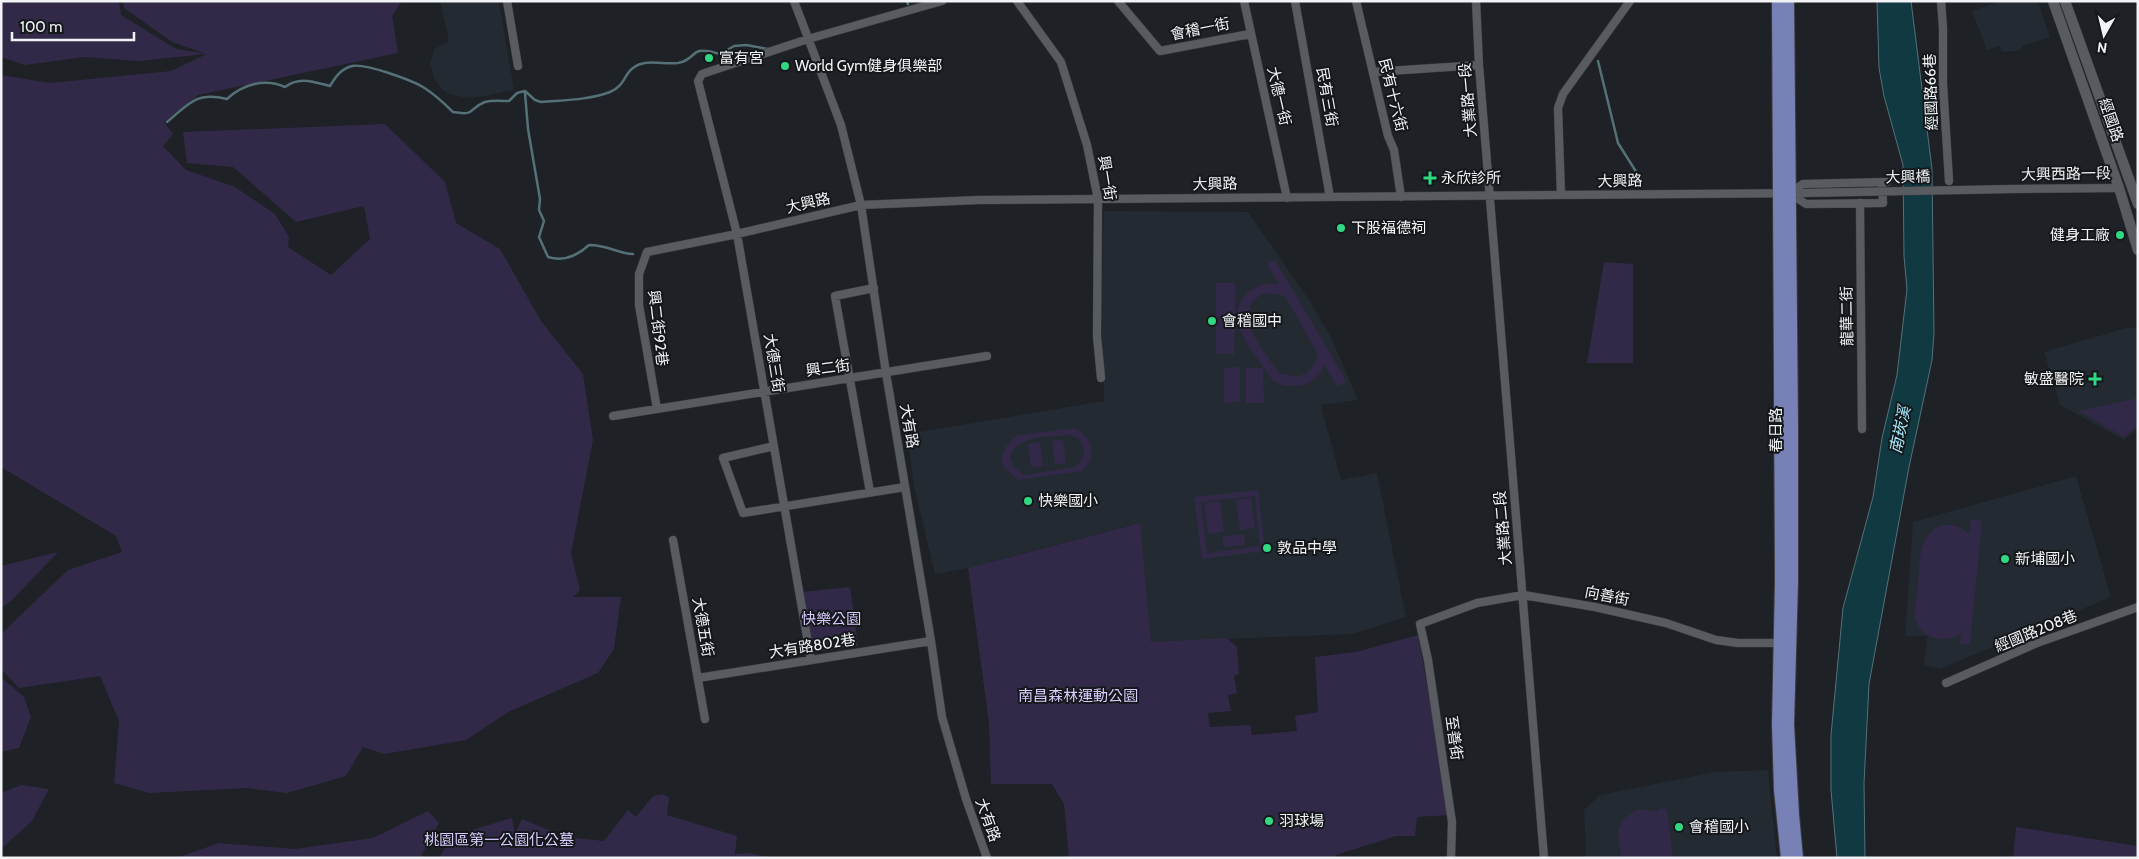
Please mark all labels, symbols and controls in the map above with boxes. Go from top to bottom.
scale bar [12,10,135,42]
north arrow [2079,10,2129,60]
street label: 會稽一街 [1169,14,1231,44]
text: 100 m [20,18,62,36]
text: N [2096,38,2108,57]
place label: 富有宮 [719,49,764,67]
marker: 富有宮 [703,52,715,64]
street label: 經國路66巷 [1921,53,1941,131]
street label: 民有十六街 [1375,56,1411,134]
place label: World Gym健身俱樂部 [795,57,942,75]
marker: World Gym健身俱樂部 [779,60,791,72]
street label: 大業路一段 [1456,62,1480,138]
street label: 大德一街 [1263,65,1295,127]
street label: 民有三街 [1313,66,1341,128]
street label: 經國路 [2095,96,2127,144]
street label: 興一街 [1095,154,1119,202]
street label: 大興西路一段 [2021,164,2111,184]
street label: 大興橋 [1885,168,1931,186]
place label: 永欣診所 [1441,169,1501,187]
marker: 永欣診所 [1423,171,1437,185]
street label: 大興路 [1597,172,1643,190]
street label: 大興路 [1192,175,1238,193]
street label: 大興路 [784,189,832,217]
place label: 下股福德祠 [1351,219,1426,237]
marker: 下股福德祠 [1335,222,1347,234]
place label: 健身工廠 [2050,226,2110,244]
marker: 健身工廠 [2114,229,2126,241]
street label: 龍華二街 [1837,286,1857,346]
street label: 興二街92巷 [644,289,672,367]
place label: 會稽國中 [1222,312,1282,330]
marker: 會稽國中 [1206,315,1218,327]
street label: 大德三街 [760,332,788,394]
street label: 興二街 [804,356,852,380]
place label: 敏盛醫院 [2024,370,2084,388]
marker: 敏盛醫院 [2088,372,2102,386]
street label: 大有路 [896,402,922,450]
water label: 南崁溪 [1886,403,1915,455]
street label: 春日路 [1767,407,1785,453]
street label: 大業路二段 [1491,490,1515,566]
place label: 快樂國小 [1038,492,1098,510]
marker: 快樂國小 [1022,495,1034,507]
place label: 敦品中學 [1277,539,1337,557]
marker: 敦品中學 [1261,542,1273,554]
place label: 新埔國小 [2015,550,2075,568]
marker: 新埔國小 [1999,553,2011,565]
street label: 向善街 [1583,583,1631,609]
street label: 大德五街 [689,596,717,658]
street label: 經國路208巷 [1992,606,2080,656]
park label: 快樂公園 [801,610,861,628]
street label: 大有路802巷 [767,630,857,662]
park label: 南昌森林運動公園 [1018,687,1138,705]
street label: 至善街 [1442,714,1466,762]
street label: 大有路 [972,796,1004,844]
place label: 羽球場 [1279,812,1324,830]
marker: 羽球場 [1263,815,1275,827]
place label: 會稽國小 [1689,818,1749,836]
marker: 會稽國小 [1673,821,1685,833]
park label: 桃園區第一公園化公墓 [424,831,574,849]

